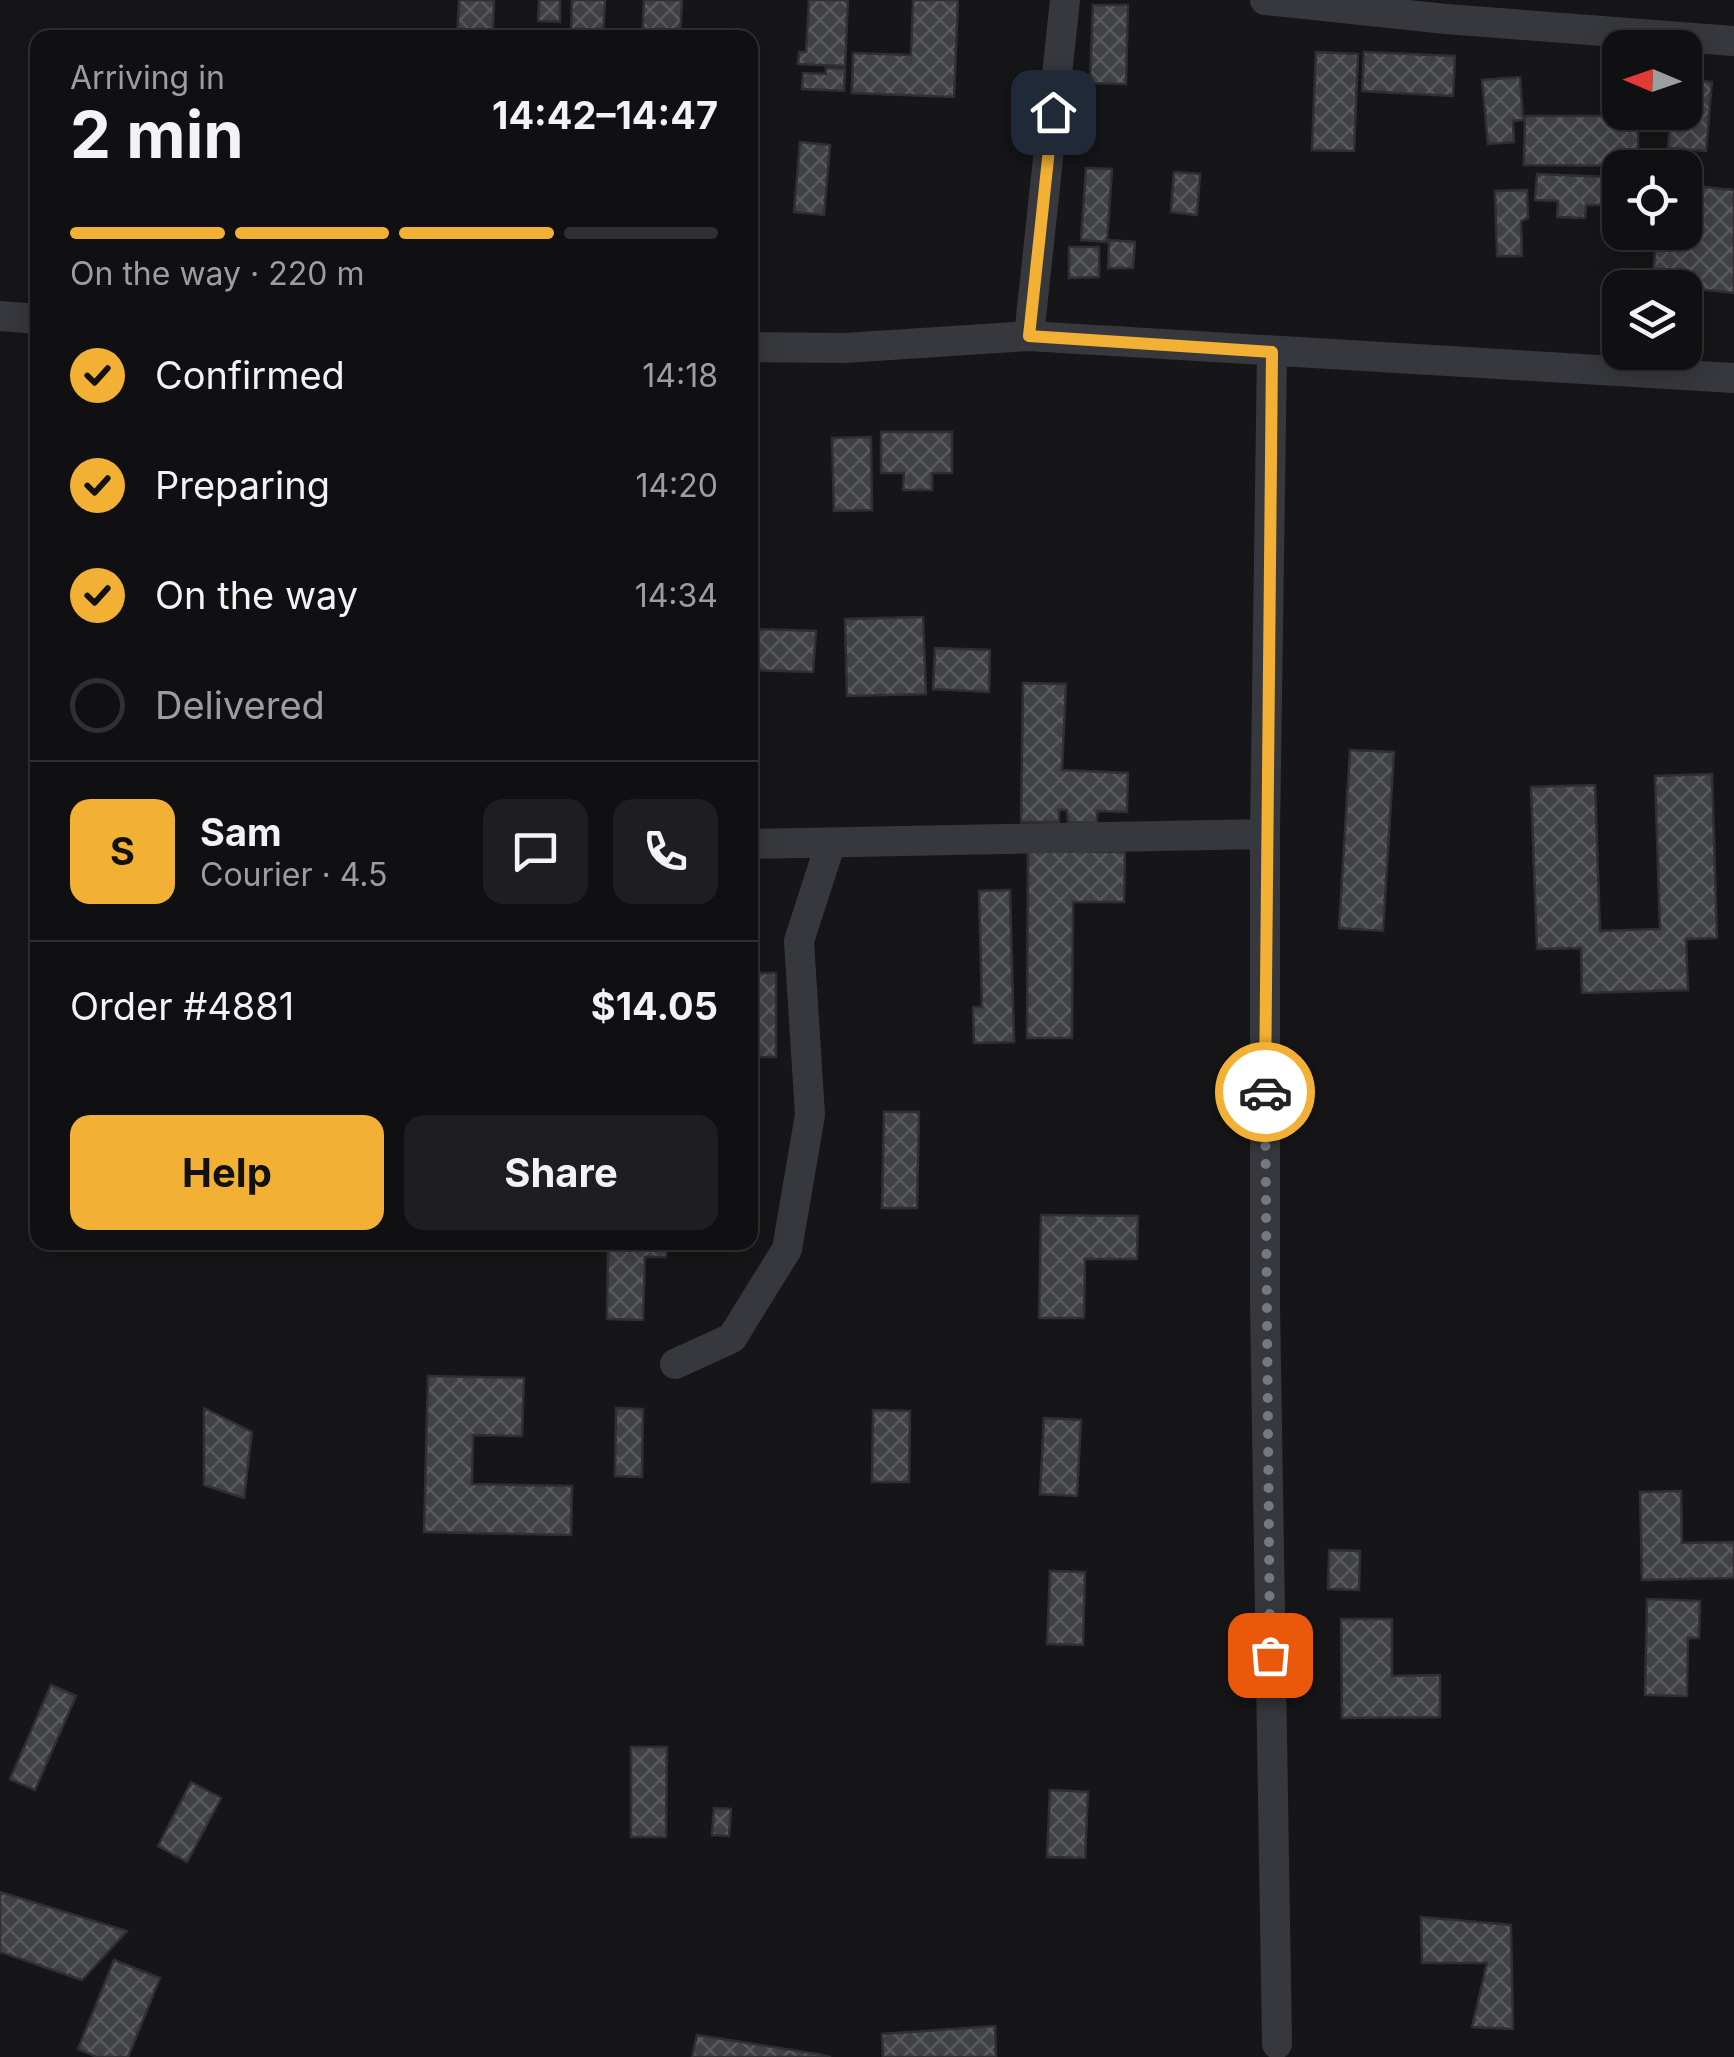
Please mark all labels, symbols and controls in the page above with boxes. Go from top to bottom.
north arrow [1602,30,1702,130]
map controls [1602,30,1702,370]
text: Arriving in [70,58,225,97]
pin [1011,70,1096,155]
icon: home [1026,85,1081,140]
text: 14:42–14:47 [492,92,718,138]
text: 2 min [70,95,244,174]
button: locate [1602,150,1702,250]
text: On the way · 220 m [70,254,365,293]
button: layers [1602,270,1702,370]
icon: check [70,348,125,403]
text: Confirmed [155,352,345,398]
text: 14:18 [642,356,718,395]
icon: check [70,458,125,513]
text: Preparing [155,462,330,508]
text: 14:20 [635,466,718,505]
icon: check [70,568,125,623]
text: On the way [155,572,358,618]
text: 14:34 [635,576,718,615]
text: Delivered [155,682,325,728]
button: chat [483,799,588,904]
button: phone [613,799,718,904]
text: Sam [200,809,282,855]
text: S [110,828,135,874]
text: Courier · 4.5 [200,855,388,894]
text: Order #4881 [70,983,294,1029]
text: $14.05 [591,983,718,1029]
courier [1215,1042,1315,1142]
icon: car [1238,1065,1293,1120]
button: Help [70,1115,384,1230]
button: Share [404,1115,718,1230]
pin [1228,1613,1313,1698]
icon: bag [1243,1628,1298,1683]

